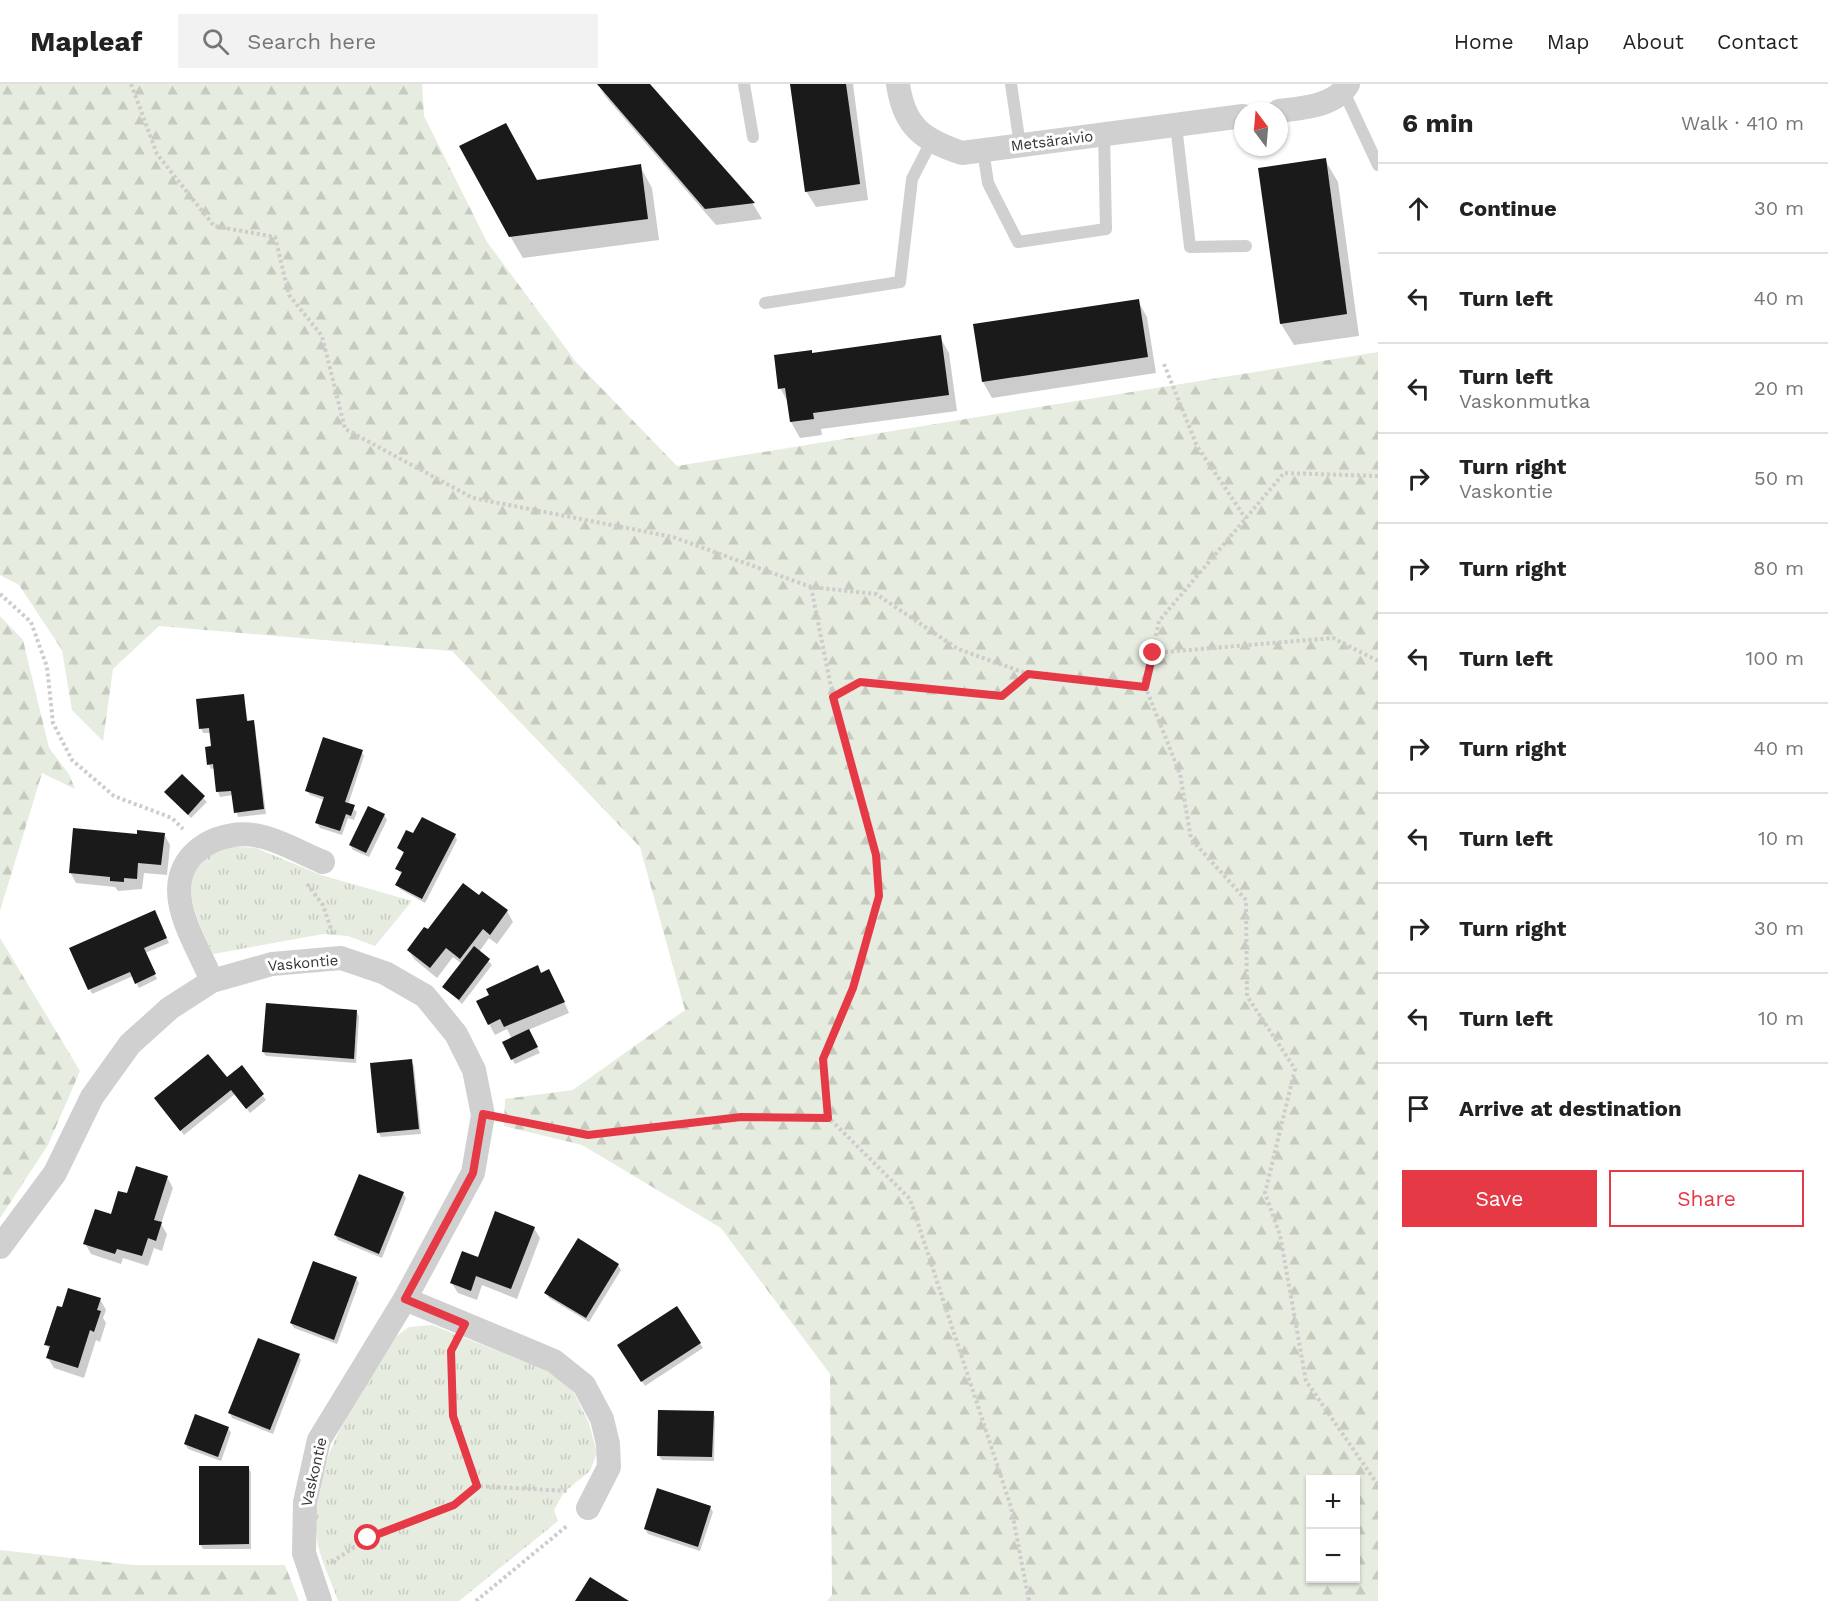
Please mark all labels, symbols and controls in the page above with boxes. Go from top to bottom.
search box [178,14,598,68]
text: Mapleaf [30,25,142,58]
icon: search [199,25,232,58]
text: Search here [247,29,376,54]
text: Home [1454,29,1514,54]
text: Map [1547,29,1590,54]
text: About [1623,29,1684,54]
text: Contact [1717,29,1798,54]
north arrow [1234,102,1288,156]
text: 6 min [1402,108,1474,138]
text: Walk · 410 m [1681,111,1804,135]
street label: Metsäraivio [1010,127,1094,155]
icon: ahead [1402,192,1435,225]
text: Continue [1459,196,1557,221]
text: 30 m [1754,196,1804,220]
icon: left [1402,282,1435,315]
text: Turn left [1459,286,1553,311]
text: 40 m [1753,286,1804,310]
text: Turn left [1459,364,1553,389]
icon: left [1402,372,1435,405]
text: 20 m [1754,376,1804,400]
text: Vaskonmutka [1459,389,1590,413]
text: Turn right [1459,454,1566,479]
icon: right [1402,462,1435,495]
text: 50 m [1754,466,1804,490]
text: Vaskontie [1459,479,1553,503]
icon: right [1402,552,1435,585]
text: Turn right [1459,556,1566,581]
text: 80 m [1753,556,1804,580]
route end [1139,639,1165,665]
icon: left [1402,642,1435,675]
text: Turn left [1459,646,1553,671]
text: 100 m [1745,646,1804,670]
icon: right [1402,732,1435,765]
text: Turn right [1459,736,1566,761]
text: 40 m [1753,736,1804,760]
icon: left [1402,822,1435,855]
text: Turn left [1459,826,1553,851]
text: 10 m [1758,826,1804,850]
icon: right [1402,912,1435,945]
text: Turn right [1459,916,1566,941]
text: 30 m [1754,916,1804,940]
street label: Vaskontie [267,951,339,975]
icon: left [1402,1002,1435,1035]
text: Turn left [1459,1006,1553,1031]
text: 10 m [1758,1006,1804,1030]
icon: arrive [1402,1092,1435,1125]
text: Arrive at destination [1459,1096,1682,1121]
button: Save [1402,1170,1597,1227]
button: Share [1609,1170,1804,1227]
street label: Vaskontie [297,1436,331,1508]
map controls [1306,1475,1360,1583]
button: + [1306,1475,1360,1529]
route start [354,1524,380,1550]
button: − [1306,1529,1360,1583]

